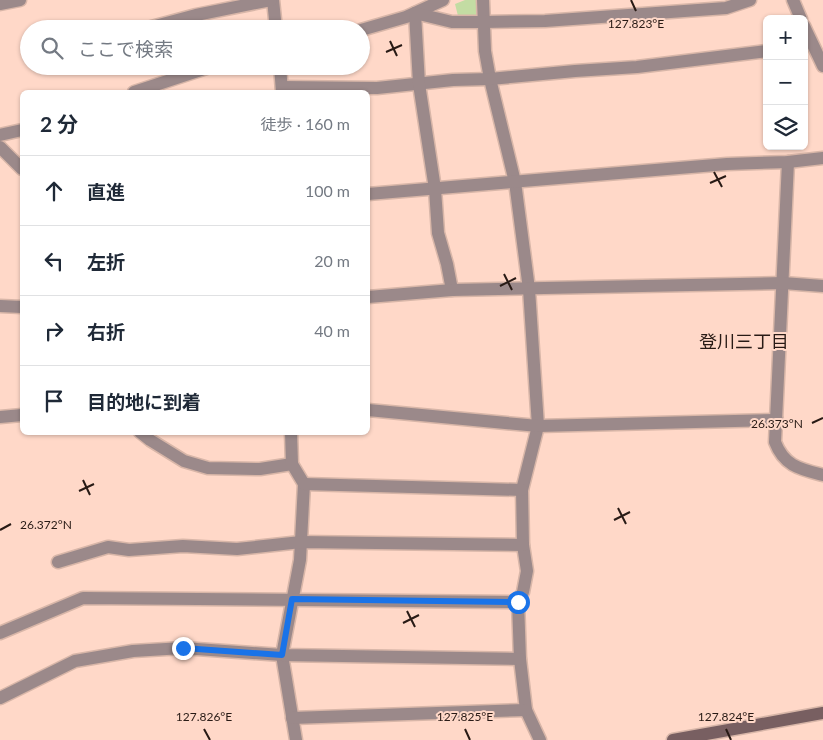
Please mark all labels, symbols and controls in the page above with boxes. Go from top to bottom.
map controls [763,15,808,150]
button: + [763,15,808,60]
text: 127.823°E [608,16,664,31]
search box [20,20,370,75]
icon: search [38,34,66,62]
text: ここで検索 [78,37,173,60]
button: − [763,60,808,105]
button: layers [763,105,808,150]
text: 2 分 [40,111,78,136]
text: 徒歩 · 160 m [261,114,350,133]
icon: ahead [40,177,68,205]
text: 直進 [87,180,125,203]
text: 100 m [305,181,350,200]
icon: left [40,247,68,275]
text: 左折 [87,250,125,273]
text: 20 m [314,251,350,270]
icon: right [40,317,68,345]
text: 右折 [87,320,125,343]
text: 40 m [314,321,350,340]
district label: 登川三丁目 [699,330,789,352]
icon: arrive [40,387,68,415]
text: 目的地に到着 [87,390,201,413]
text: 26.373°N [751,416,803,431]
text: 26.372°N [20,517,72,532]
route start [507,591,530,614]
route end [172,637,195,660]
text: 127.826°E [176,709,232,724]
text: 127.825°E [437,709,493,724]
text: 127.824°E [698,709,754,724]

